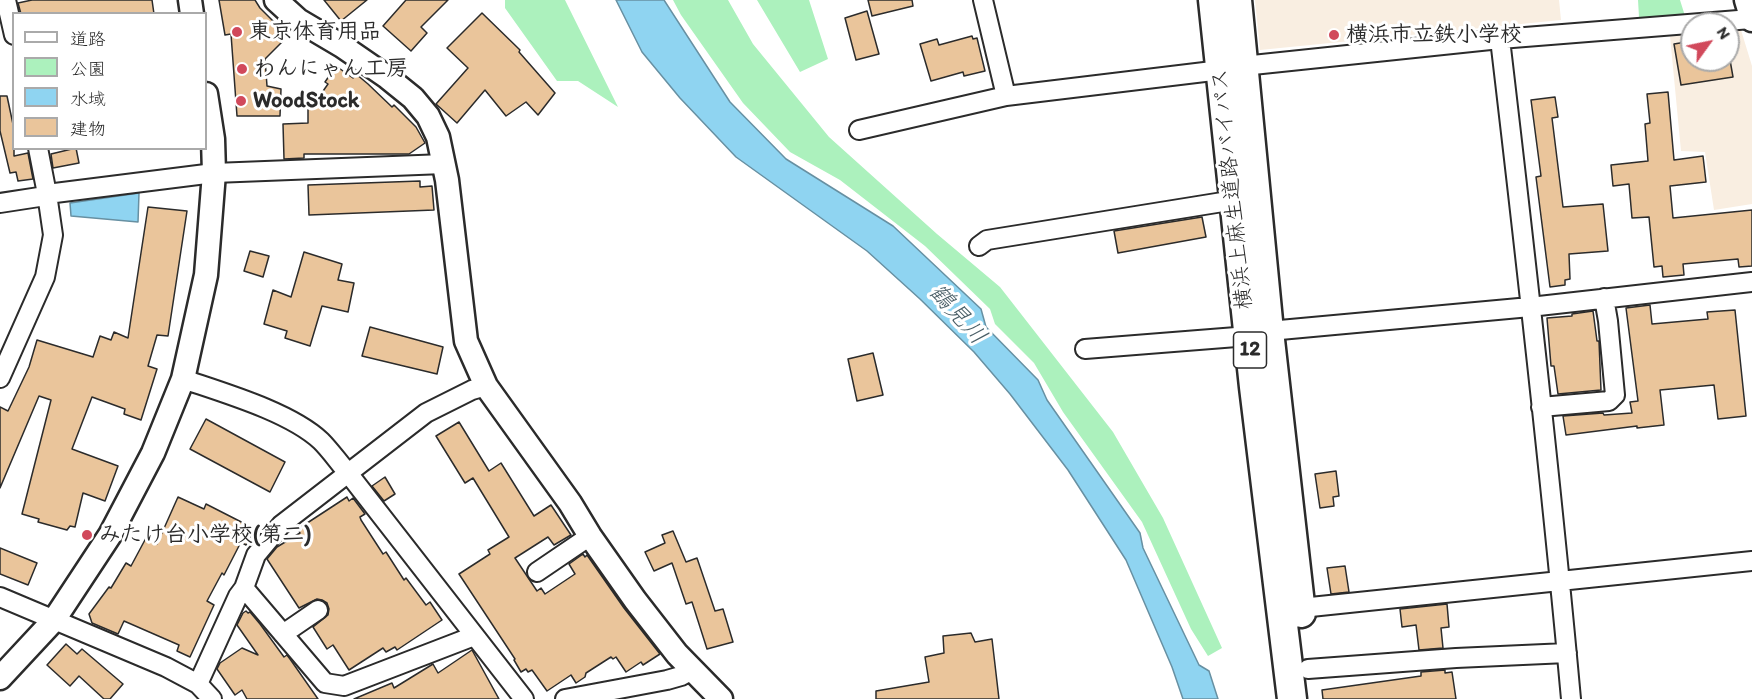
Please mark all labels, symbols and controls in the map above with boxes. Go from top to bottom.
legend [12,12,207,150]
north arrow [1680,12,1740,72]
place label: 東京体育用品 [249,19,381,45]
place label: 横浜市立鉄小学校 [1346,22,1522,48]
text: N [1713,23,1735,43]
marker: 東京体育用品 [230,25,244,39]
text: 道路 [70,28,106,50]
marker: 横浜市立鉄小学校 [1327,28,1341,42]
place label: わんにゃん工房 [254,56,408,82]
text: 公園 [70,58,106,80]
marker: わんにゃん工房 [235,62,249,76]
street label: 横浜上麻生道路バイパス [1207,67,1259,311]
text: 水域 [70,88,106,110]
place label: WoodStock [253,88,359,114]
marker: WoodStock [234,94,248,108]
text: 建物 [70,118,106,140]
water label: 鶴見川 [922,279,992,351]
road number: 12 [1234,332,1266,368]
place label: みたけ台小学校(第二) [99,522,311,548]
marker: みたけ台小学校(第二) [80,528,94,542]

